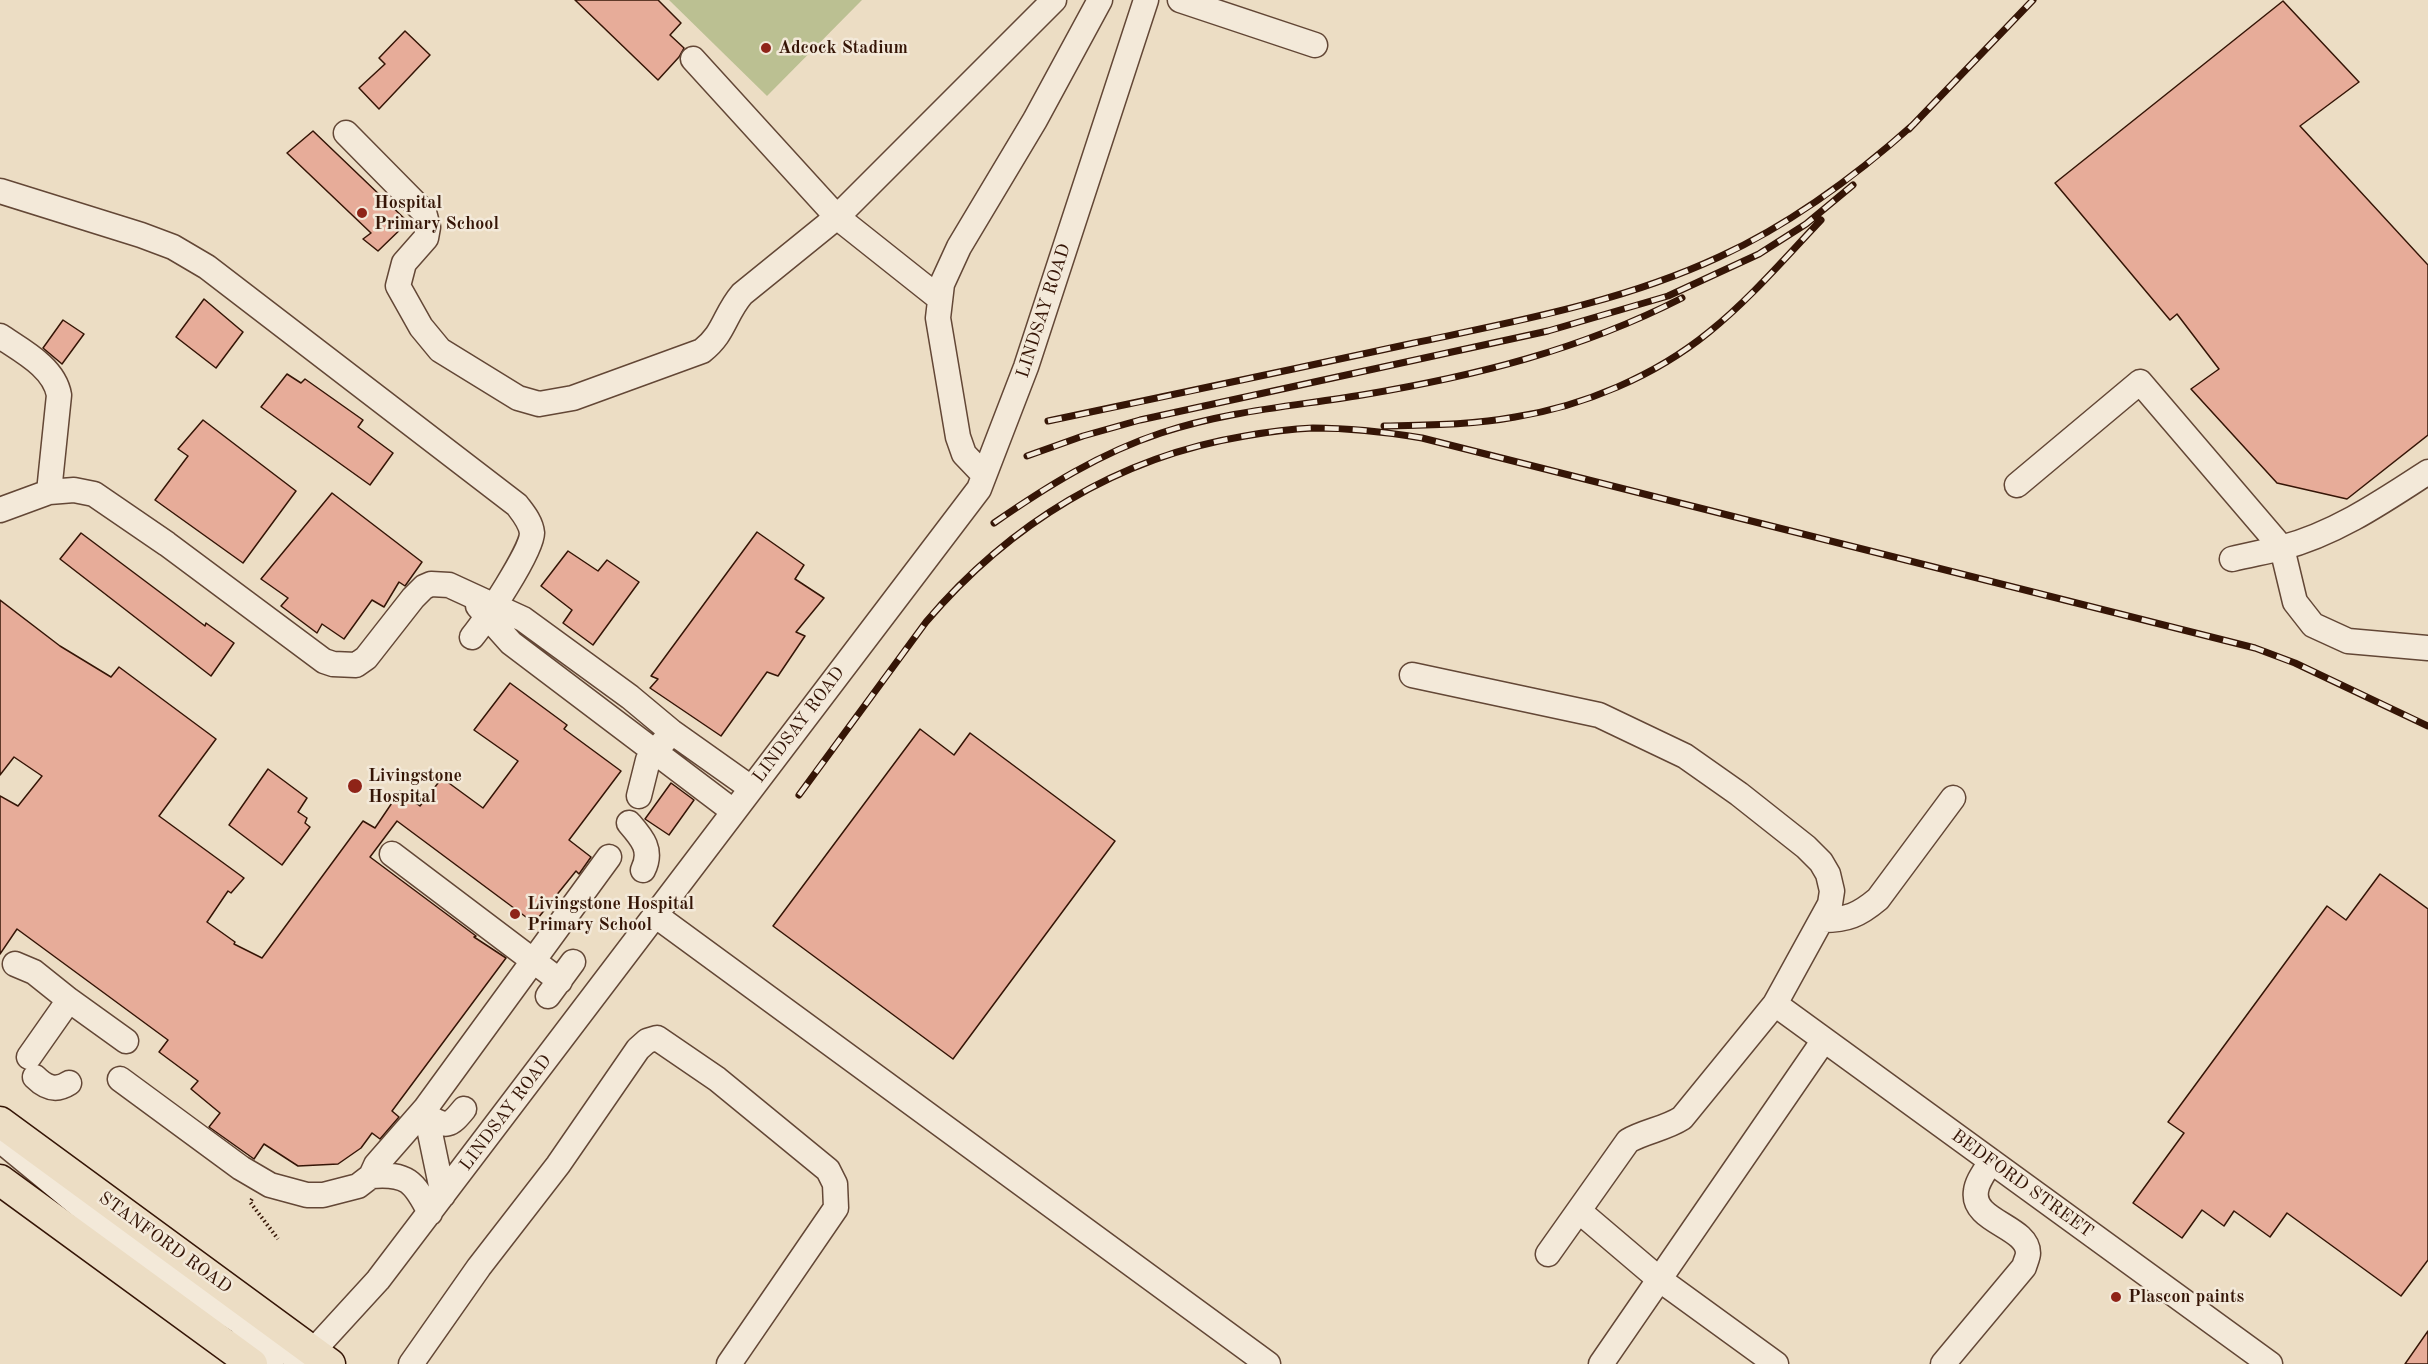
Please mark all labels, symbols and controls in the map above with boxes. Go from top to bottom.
place label: Adcock Stadium [778,37,908,59]
marker: Adcock Stadium [759,41,773,55]
place label: Hospital Primary School [374,192,499,234]
marker: Hospital Primary School [355,206,369,220]
street label: LINDSAY ROAD [1012,241,1076,381]
street label: LINDSAY ROAD [748,663,850,787]
place label: Livingstone Hospital [368,765,462,808]
marker: Livingstone Hospital [346,777,364,795]
place label: Livingstone Hospital Primary School [527,893,694,936]
marker: Livingstone Hospital Primary School [508,907,522,921]
street label: LINDSAY ROAD [455,1051,557,1175]
street label: BEDFORD STREET [1947,1125,2097,1243]
street label: STANFORD ROAD [94,1187,236,1299]
place label: Plascon paints [2128,1286,2244,1308]
marker: Plascon paints [2109,1290,2123,1304]

